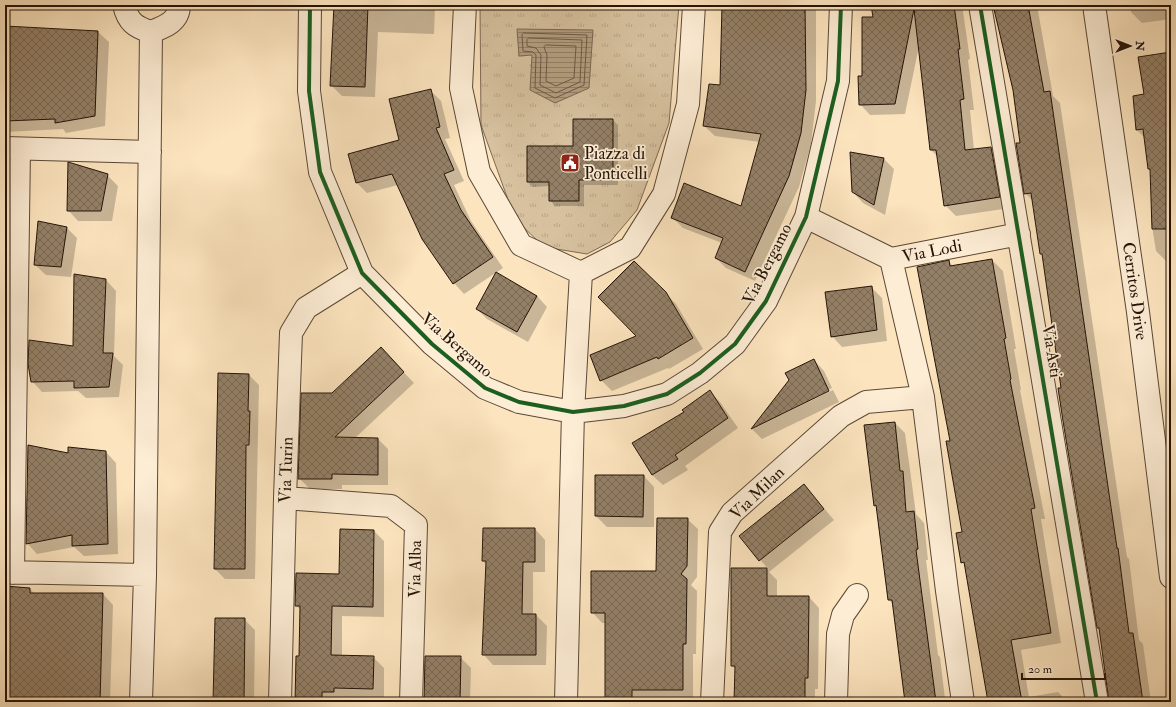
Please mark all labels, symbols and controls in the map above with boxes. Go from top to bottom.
north arrow [1110,26,1150,66]
text: N [1133,40,1146,52]
place label: Piazza di Ponticelli [584,143,648,184]
public building icon: Piazza di Ponticelli [559,152,581,174]
street label: Via Bergamo [738,220,796,308]
street label: Via Lodi [900,235,964,267]
street label: Cerritos Drive [1118,241,1152,341]
street label: Via Bergamo [417,308,497,382]
street label: Via Asti [1037,323,1067,380]
street label: Via Turin [274,436,298,504]
street label: Via Milan [725,462,789,524]
street label: Via Alba [404,539,426,598]
scale bar [1022,655,1105,681]
text: 20 m [1028,662,1053,677]

